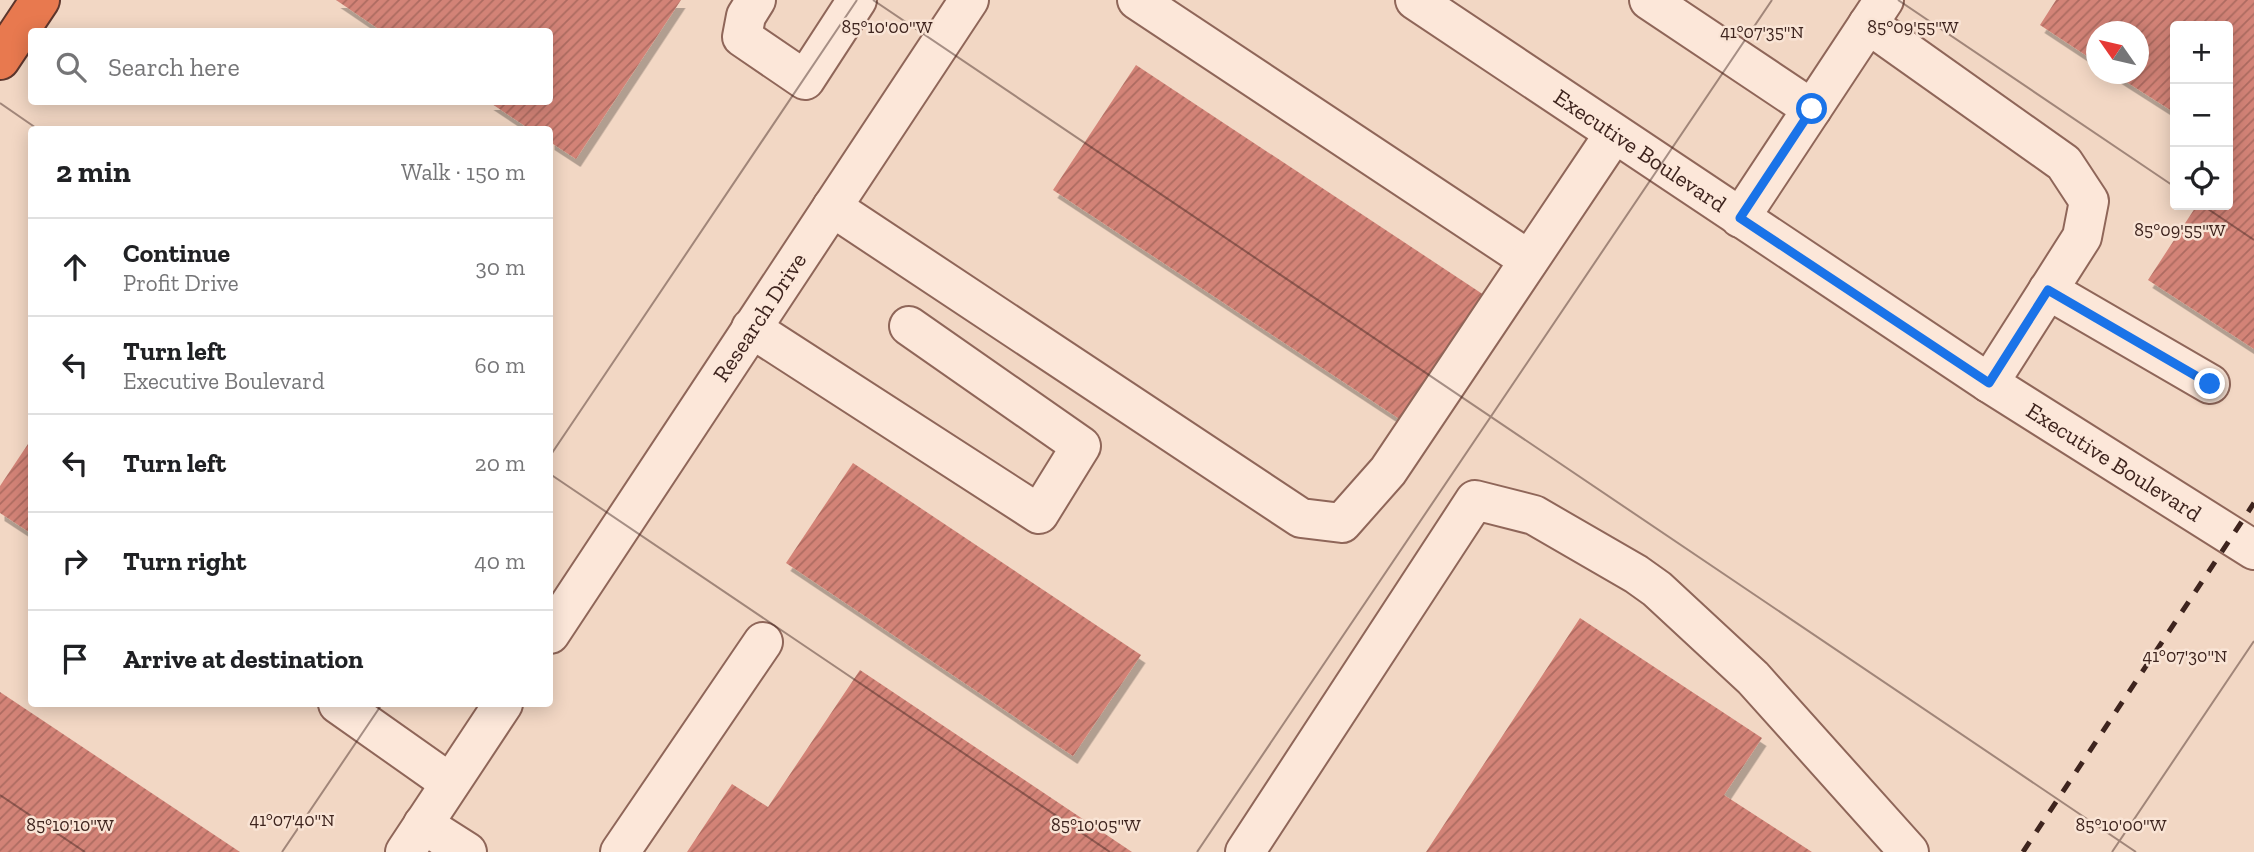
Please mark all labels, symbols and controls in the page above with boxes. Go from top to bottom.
text: 85°10'00"W [842,16,933,38]
text: 85°09'55"W [1867,16,1959,38]
text: 41°07'35"N [1720,21,1804,43]
north arrow [2086,21,2149,84]
map controls [2170,21,2233,210]
button: + [2170,21,2233,84]
search box [28,28,553,105]
icon: search [52,48,90,86]
text: Search here [108,51,240,83]
street label: Executive Boulevard [1549,83,1732,218]
button: − [2170,84,2233,147]
route start [1796,93,1827,124]
button: locate [2170,147,2233,210]
text: 2 min [56,154,131,190]
text: Walk · 150 m [401,158,525,186]
text: 85°09'55"W [2134,219,2226,241]
text: Continue [123,237,230,269]
street label: Research Drive [707,247,812,387]
icon: ahead [56,248,94,286]
text: 30 m [475,253,525,281]
text: Profit Drive [123,269,239,297]
text: Turn left [123,335,226,367]
icon: left [56,346,94,384]
text: 60 m [474,351,525,379]
text: Executive Boulevard [123,367,325,395]
route end [2194,368,2225,399]
street label: Executive Boulevard [2021,396,2207,528]
icon: left [56,444,94,482]
text: Turn left [123,447,226,479]
text: 20 m [475,449,525,477]
icon: right [56,542,94,580]
text: Turn right [123,545,246,577]
text: 40 m [474,547,525,575]
icon: arrive [56,640,94,678]
text: Arrive at destination [123,643,363,675]
text: 41°07'30"N [2143,645,2227,667]
text: 41°07'40"N [249,809,335,831]
text: 85°10'10"W [26,814,114,836]
text: 85°10'05"W [1051,814,1141,836]
text: 85°10'00"W [2076,814,2167,836]

